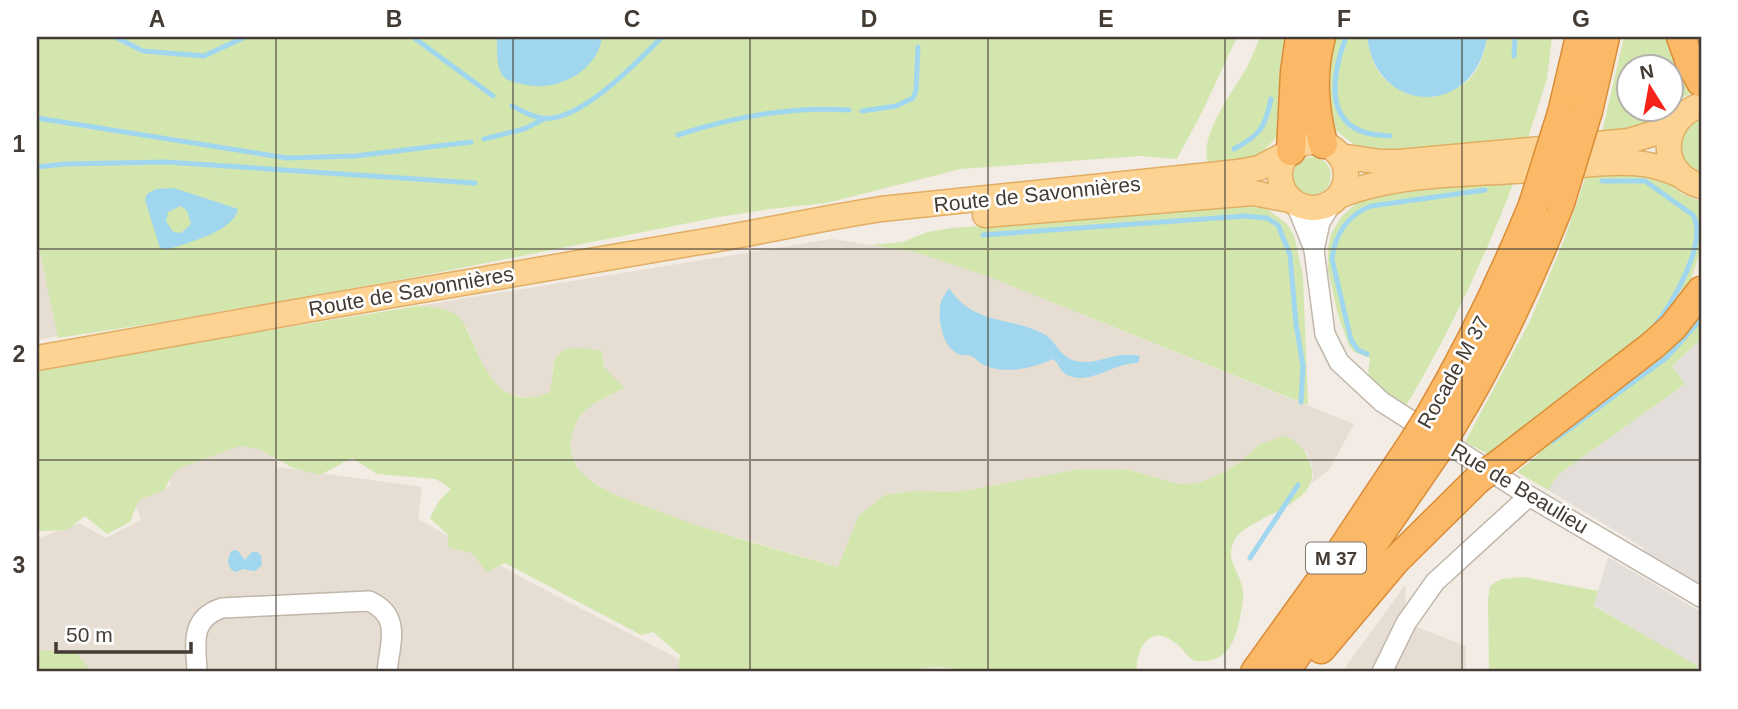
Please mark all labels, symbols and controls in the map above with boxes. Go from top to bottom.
text: A [149,6,165,32]
text: B [386,6,402,32]
text: C [624,6,640,32]
text: D [861,6,877,32]
text: E [1098,6,1114,32]
text: F [1337,6,1351,32]
text: G [1572,6,1590,32]
north arrow [1616,52,1686,122]
text: N [1638,60,1656,83]
text: 1 [13,131,26,157]
street label: Route de Savonnières [932,172,1142,216]
street label: Route de Savonnières [307,262,515,320]
street label: Rocade M 37 [1413,312,1493,432]
text: 2 [13,341,25,367]
street label: Rue de Beaulieu [1448,438,1592,538]
road number: M 37 [1306,542,1366,573]
text: 3 [13,552,25,578]
scale bar [56,611,191,655]
text: 50 m [66,623,113,646]

